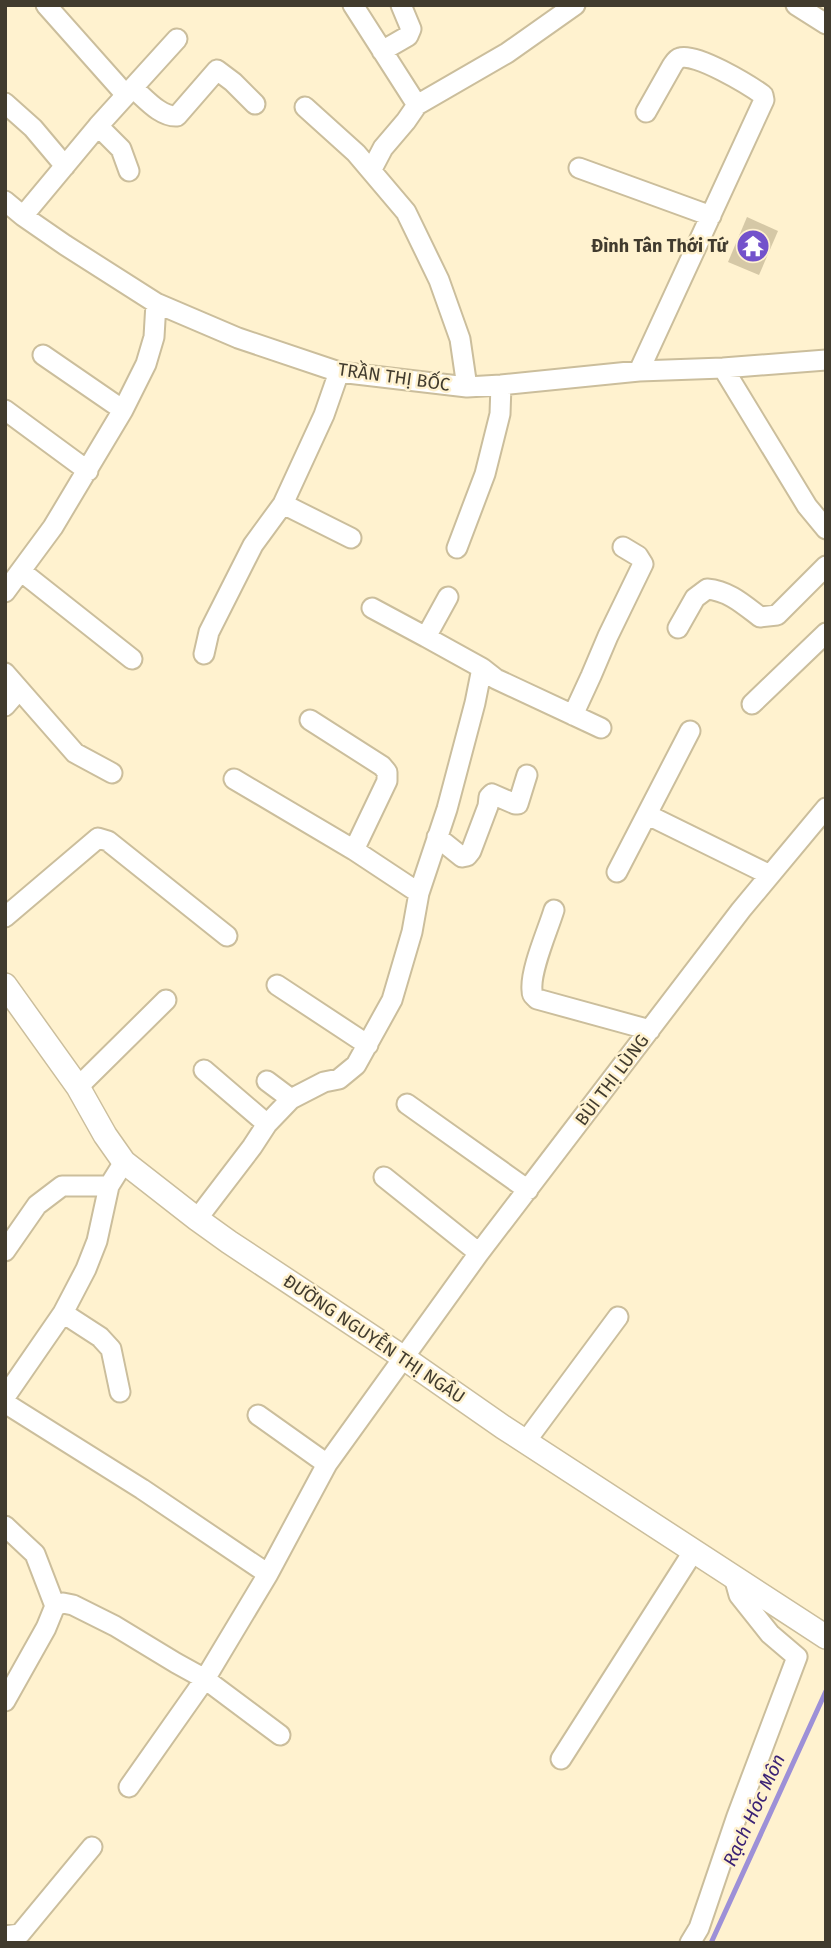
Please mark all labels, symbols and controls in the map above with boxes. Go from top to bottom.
temple icon: Đình Tân Thới Tứ [734,227,772,265]
place label: Đình Tân Thới Tứ [591,235,728,257]
street label: TRẦN THỊ BỐC [337,355,452,396]
street label: BÙI THỊ LÙNG [570,1029,653,1130]
street label: ĐƯỜNG NGUYỄN THỊ NGÂU [279,1267,471,1408]
water label: Rạch Hóc Môn [718,1750,790,1870]

